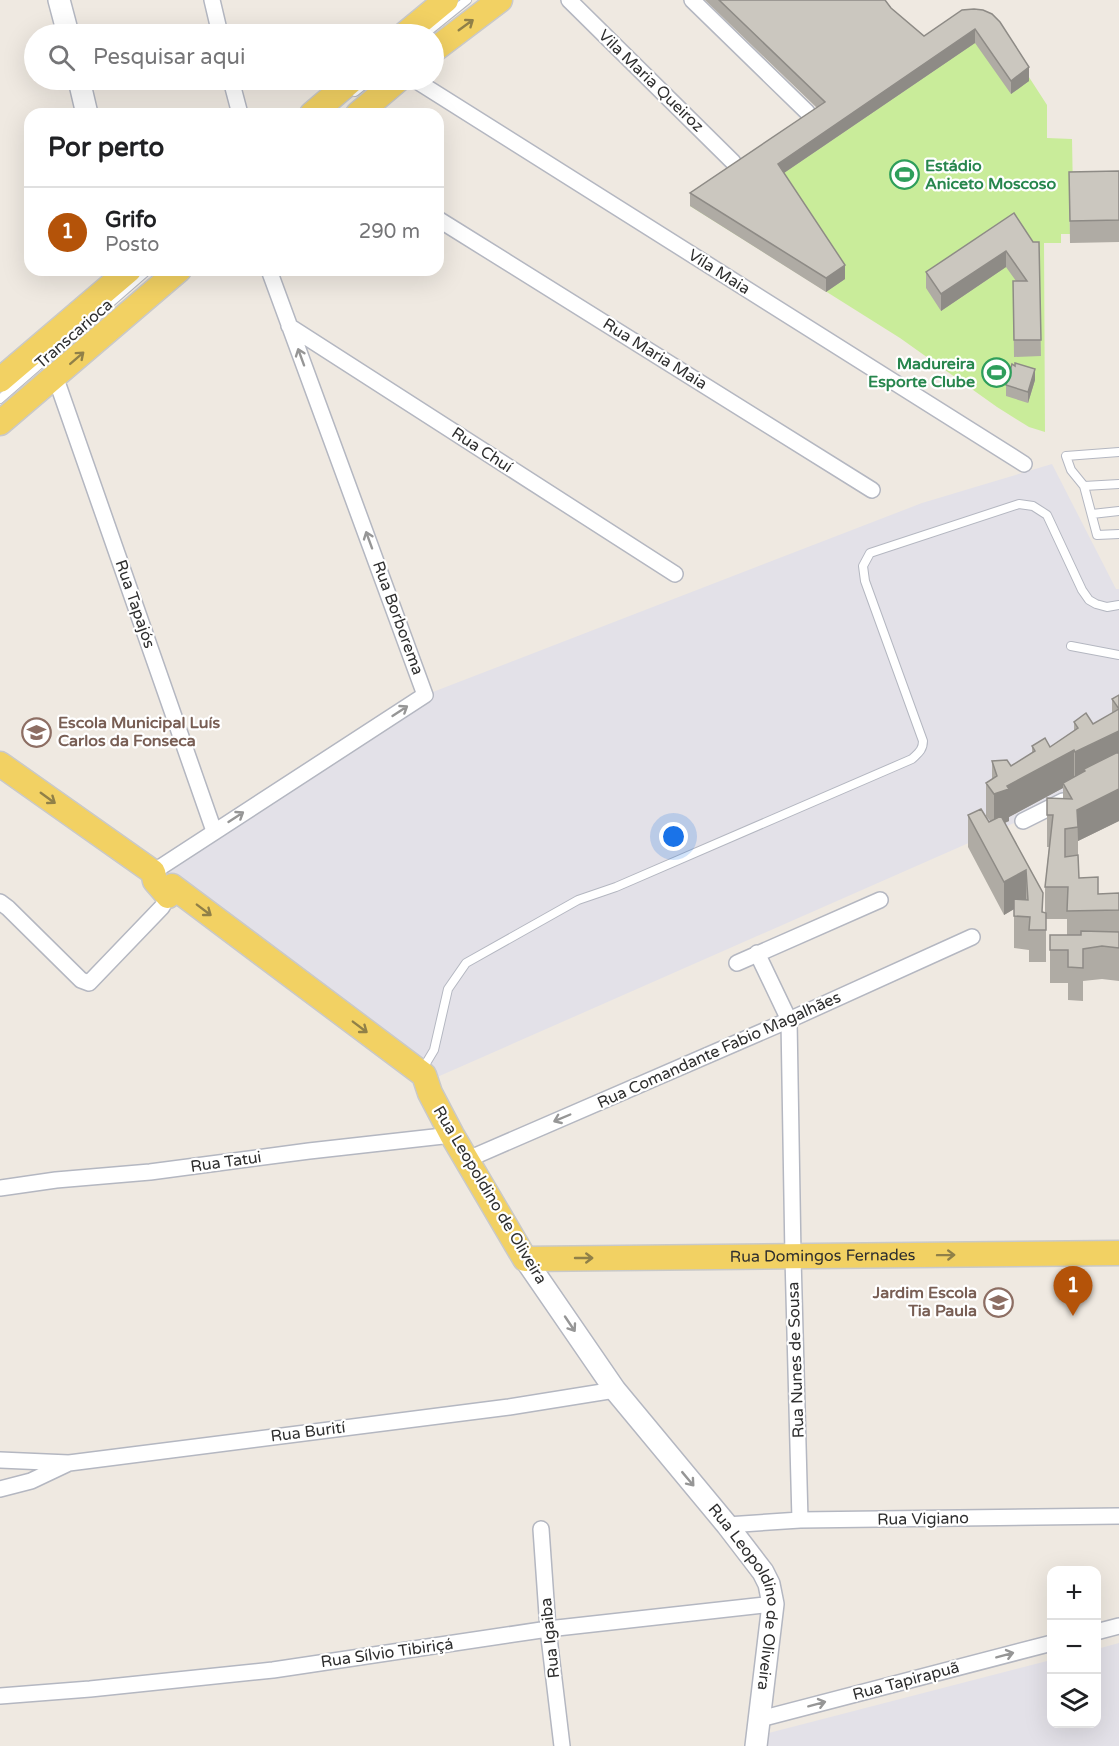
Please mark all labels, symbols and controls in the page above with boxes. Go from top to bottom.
one-way arrow [458,18,474,31]
search box [24,24,444,90]
street label: Vila Maria Queiroz [594,26,708,136]
icon: search [45,41,78,74]
text: Pesquisar aqui [93,44,245,70]
text: Por perto [48,132,164,163]
place label: Estádio Aniceto Moscoso [925,156,1056,194]
sports icon: Estádio Aniceto Moscoso [888,159,920,191]
text: Grifo [105,207,157,233]
text: 1 [61,220,74,244]
text: 290 m [359,220,420,244]
text: Posto [105,233,160,257]
street label: Vila Maia [684,245,754,299]
street label: Transcarioca [31,295,117,373]
street label: Rua Maria Maia [599,314,711,394]
one-way arrow [295,348,306,367]
one-way arrow [69,351,84,365]
place label: Madureira Esporte Clube [868,354,975,392]
sports icon: Madureira Esporte Clube [980,357,1012,389]
street label: Rua Chuí [448,423,516,477]
one-way arrow [362,531,373,550]
street label: Rua Tapajós [111,557,159,651]
street label: Rua Borborema [368,558,428,678]
one-way arrow [391,705,408,717]
place label: Escola Municipal Luís Carlos da Fonseca [58,713,221,751]
school or university icon: Escola Municipal Luís Carlos da Fonseca [21,716,53,748]
one-way arrow [39,791,55,804]
one-way arrow [227,811,244,823]
your location [659,822,688,851]
one-way arrow [195,904,211,916]
street label: Rua Comandante Fabio Magalhães [594,987,844,1113]
one-way arrow [351,1021,367,1033]
street label: Rua Leopoldino de Oliveira [429,1102,551,1288]
one-way arrow [554,1113,572,1124]
street label: Rua Tatui [189,1147,263,1177]
street label: Rua Domingos Fernades [730,1245,916,1267]
one-way arrow [936,1249,956,1261]
one-way arrow [573,1252,593,1264]
pin: 1 [1054,1266,1092,1316]
street label: Rua Nunes de Sousa [783,1281,809,1439]
place label: Jardim Escola Tia Paula [872,1283,977,1321]
school or university icon: Jardim Escola Tia Paula [982,1286,1014,1318]
one-way arrow [564,1316,576,1332]
street label: Rua Burití [269,1417,347,1447]
one-way arrow [682,1471,695,1487]
street label: Rua Leopoldino de Oliveira [704,1500,783,1692]
street label: Rua Vigiano [877,1508,969,1530]
map controls [1047,1566,1101,1728]
button: + [1047,1566,1101,1620]
street label: Rua Igaiba [536,1597,564,1679]
button: − [1047,1620,1101,1674]
street label: Rua Sílvio Tibiriçá [319,1634,455,1672]
one-way arrow [996,1649,1015,1661]
street label: Rua Tapirapuã [850,1657,962,1705]
button: layers [1047,1674,1101,1728]
one-way arrow [807,1698,826,1710]

